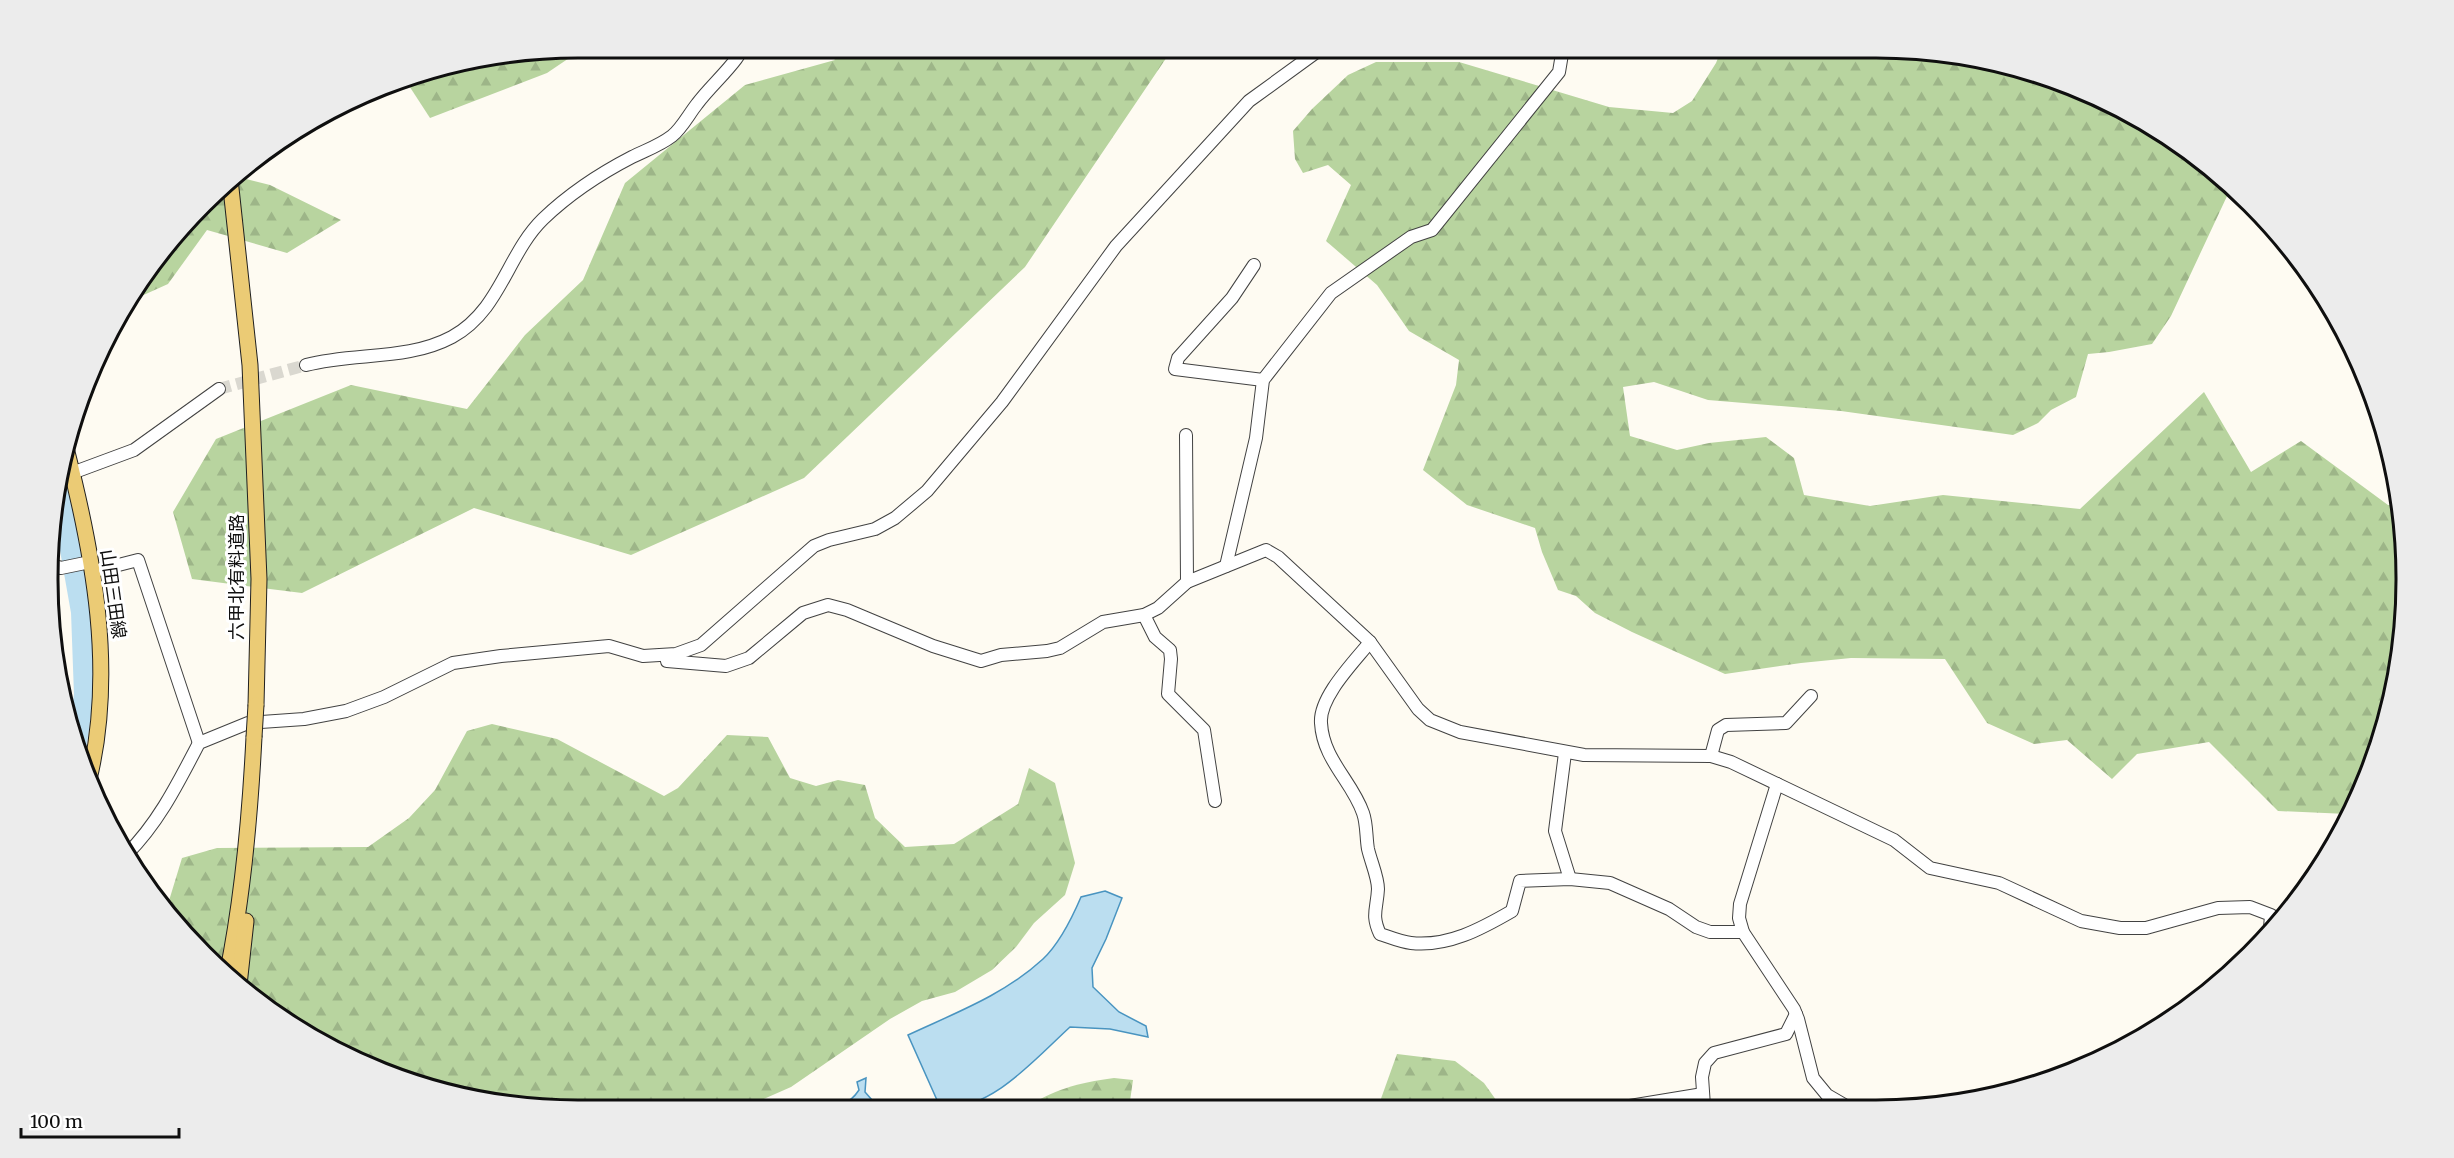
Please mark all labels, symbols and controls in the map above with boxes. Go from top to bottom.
street label: 六甲北有料道路 [225,514,248,640]
street label: 山田三田線 [96,548,131,640]
scale bar [21,1101,178,1139]
text: 100 m [30,1110,83,1133]

